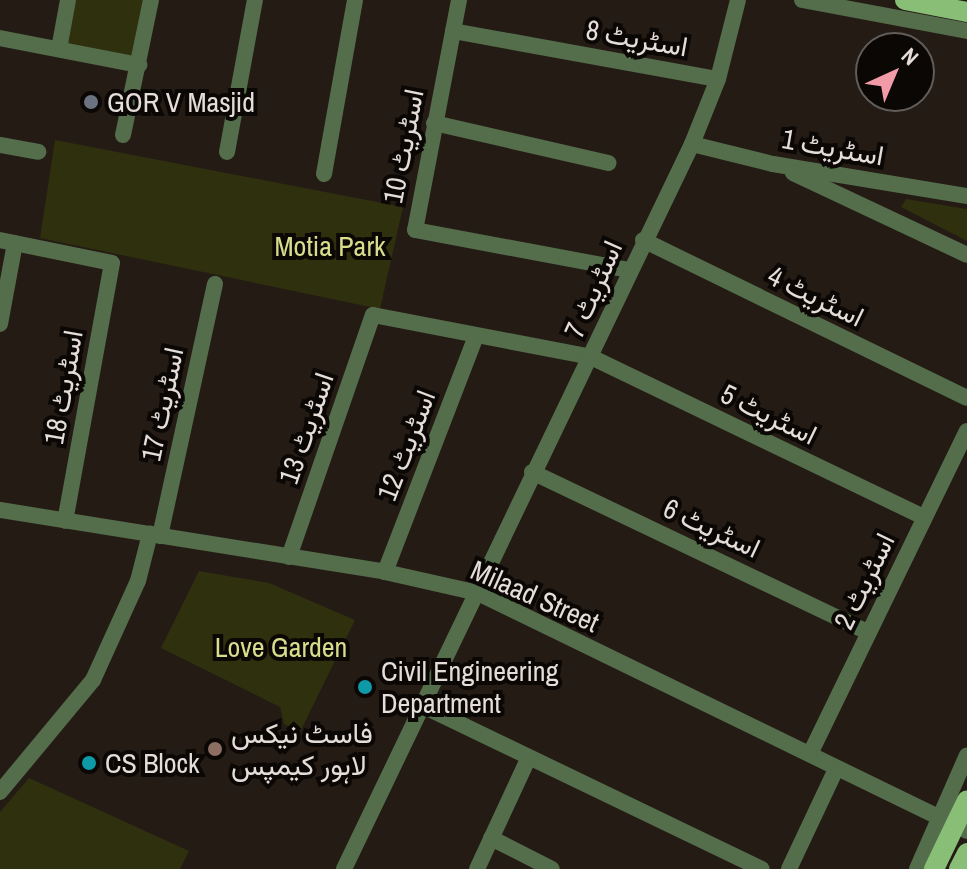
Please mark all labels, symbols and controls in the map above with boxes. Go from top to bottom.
street label: اسٹریٹ 8 [583,13,691,63]
north arrow [855,32,935,112]
text: N [895,41,925,71]
place label: GOR V Masjid [107,85,255,119]
street label: اسٹریٹ 10 [375,86,431,206]
marker: GOR V Masjid [82,93,100,111]
street label: اسٹریٹ 1 [779,122,887,172]
park label: Motia Park [274,229,386,263]
street label: اسٹریٹ 7 [557,235,629,343]
street label: اسٹریٹ 4 [762,258,870,334]
street label: اسٹریٹ 18 [36,327,90,447]
street label: اسٹریٹ 17 [134,344,190,464]
street label: اسٹریٹ 13 [271,368,341,488]
street label: اسٹریٹ 5 [715,376,823,452]
street label: اسٹریٹ 12 [370,385,442,505]
street label: اسٹریٹ 6 [658,491,766,565]
street label: اسٹریٹ 2 [826,527,902,635]
street label: Milaad Street [466,553,604,639]
park label: Love Garden [215,630,347,664]
place label: Civil Engineering Department [381,654,558,720]
marker: Civil Engineering Department [356,678,374,696]
place label: فاسٹ نیکس لاہور کیمپس [231,716,373,782]
marker: فاسٹ نیکس لاہور کیمپس [206,740,224,758]
place label: CS Block [105,746,199,780]
marker: CS Block [80,754,98,772]

